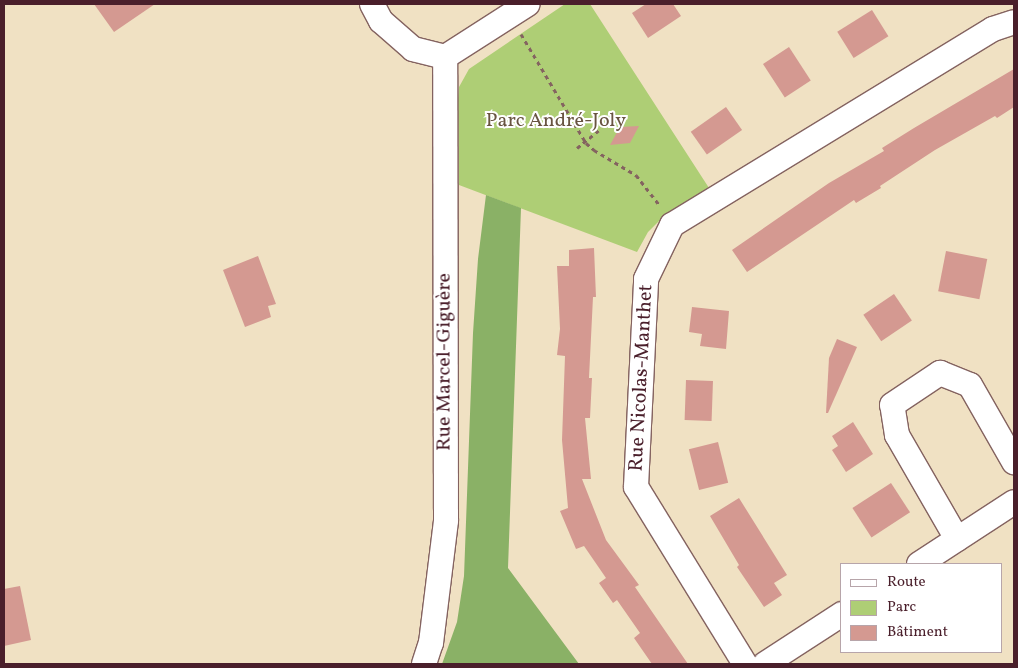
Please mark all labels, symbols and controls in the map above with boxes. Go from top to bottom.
park label: Parc André-Joly [486,109,626,133]
street label: Rue Marcel-Giguère [433,273,457,451]
street label: Rue Nicolas-Manthet [625,284,659,472]
legend [840,563,1003,653]
text: Route [887,572,926,593]
text: Parc [887,597,916,618]
text: Bâtiment [887,622,948,643]

